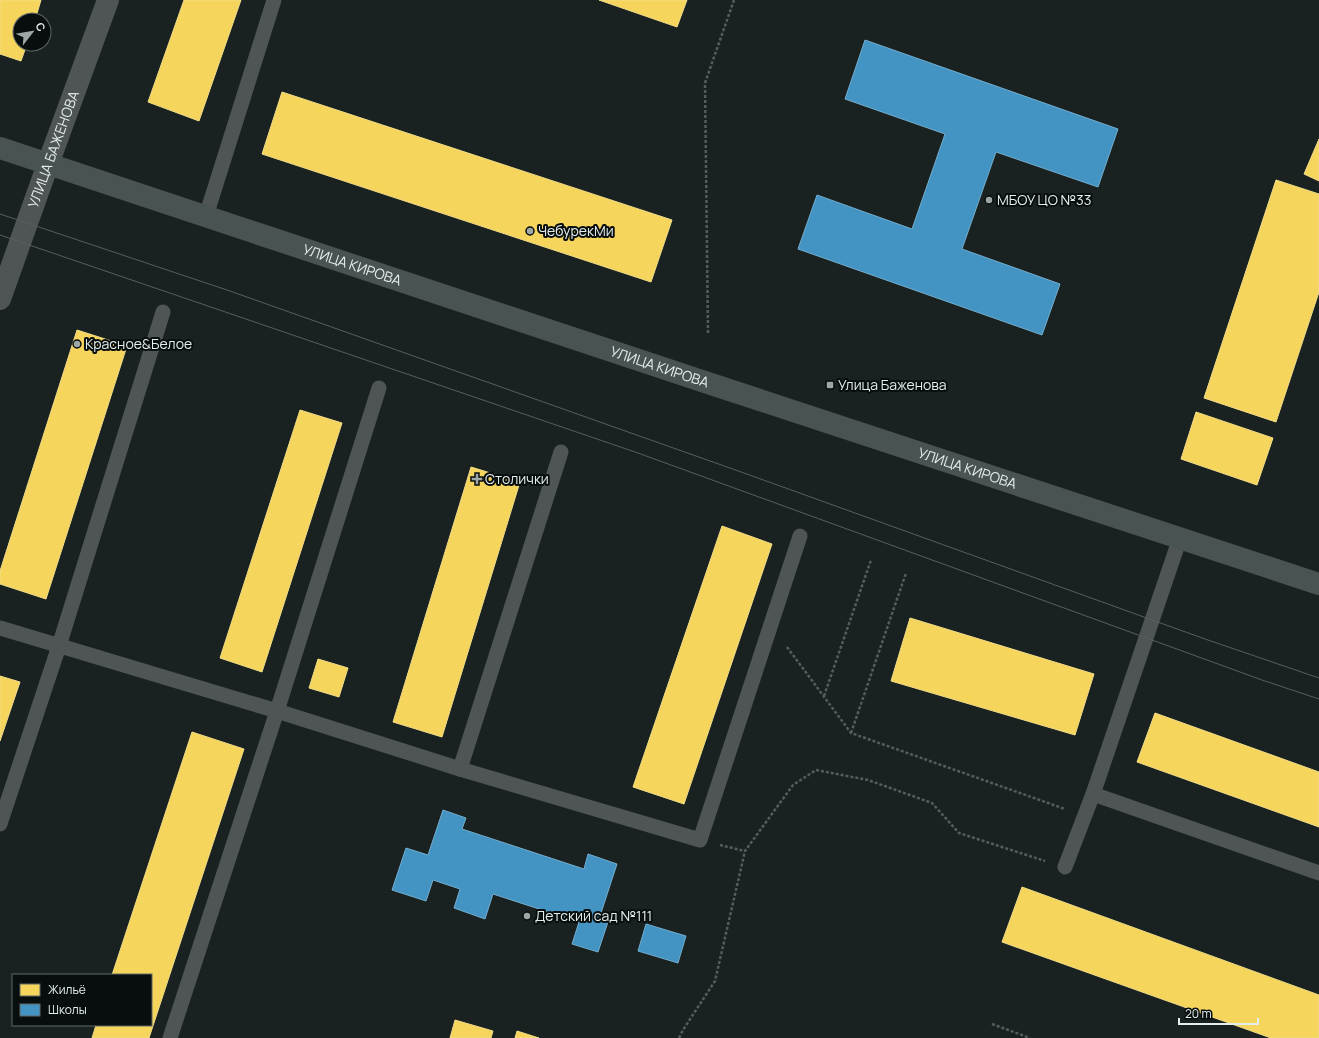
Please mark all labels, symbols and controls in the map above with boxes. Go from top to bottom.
north arrow [12,12,52,52]
text: С [32,19,50,34]
street label: УЛИЦА БАЖЕНОВА [23,88,83,210]
place label: МБОУ ЦО №33 [997,190,1092,209]
marker: МБОУ ЦО №33 [984,195,994,205]
place label: ЧебурекМи [538,221,614,240]
marker: ЧебурекМи [525,226,535,236]
street label: УЛИЦА КИРОВА [300,239,404,290]
place label: Красное&Белое [85,334,192,353]
marker: Красное&Белое [72,339,82,349]
street label: УЛИЦА КИРОВА [608,341,712,392]
place label: Улица Баженова [838,375,947,394]
marker: Улица Баженова [825,380,835,390]
street label: УЛИЦА КИРОВА [916,443,1019,493]
place label: Столички [485,469,549,488]
marker: Столички [472,474,482,484]
place label: Детский сад №111 [535,906,652,925]
marker: Детский сад №111 [522,911,532,921]
legend [12,974,152,1026]
text: Жильё [48,981,86,998]
scale bar [1179,1000,1258,1026]
text: Школы [48,1001,87,1018]
text: 20 m [1185,1005,1212,1022]

